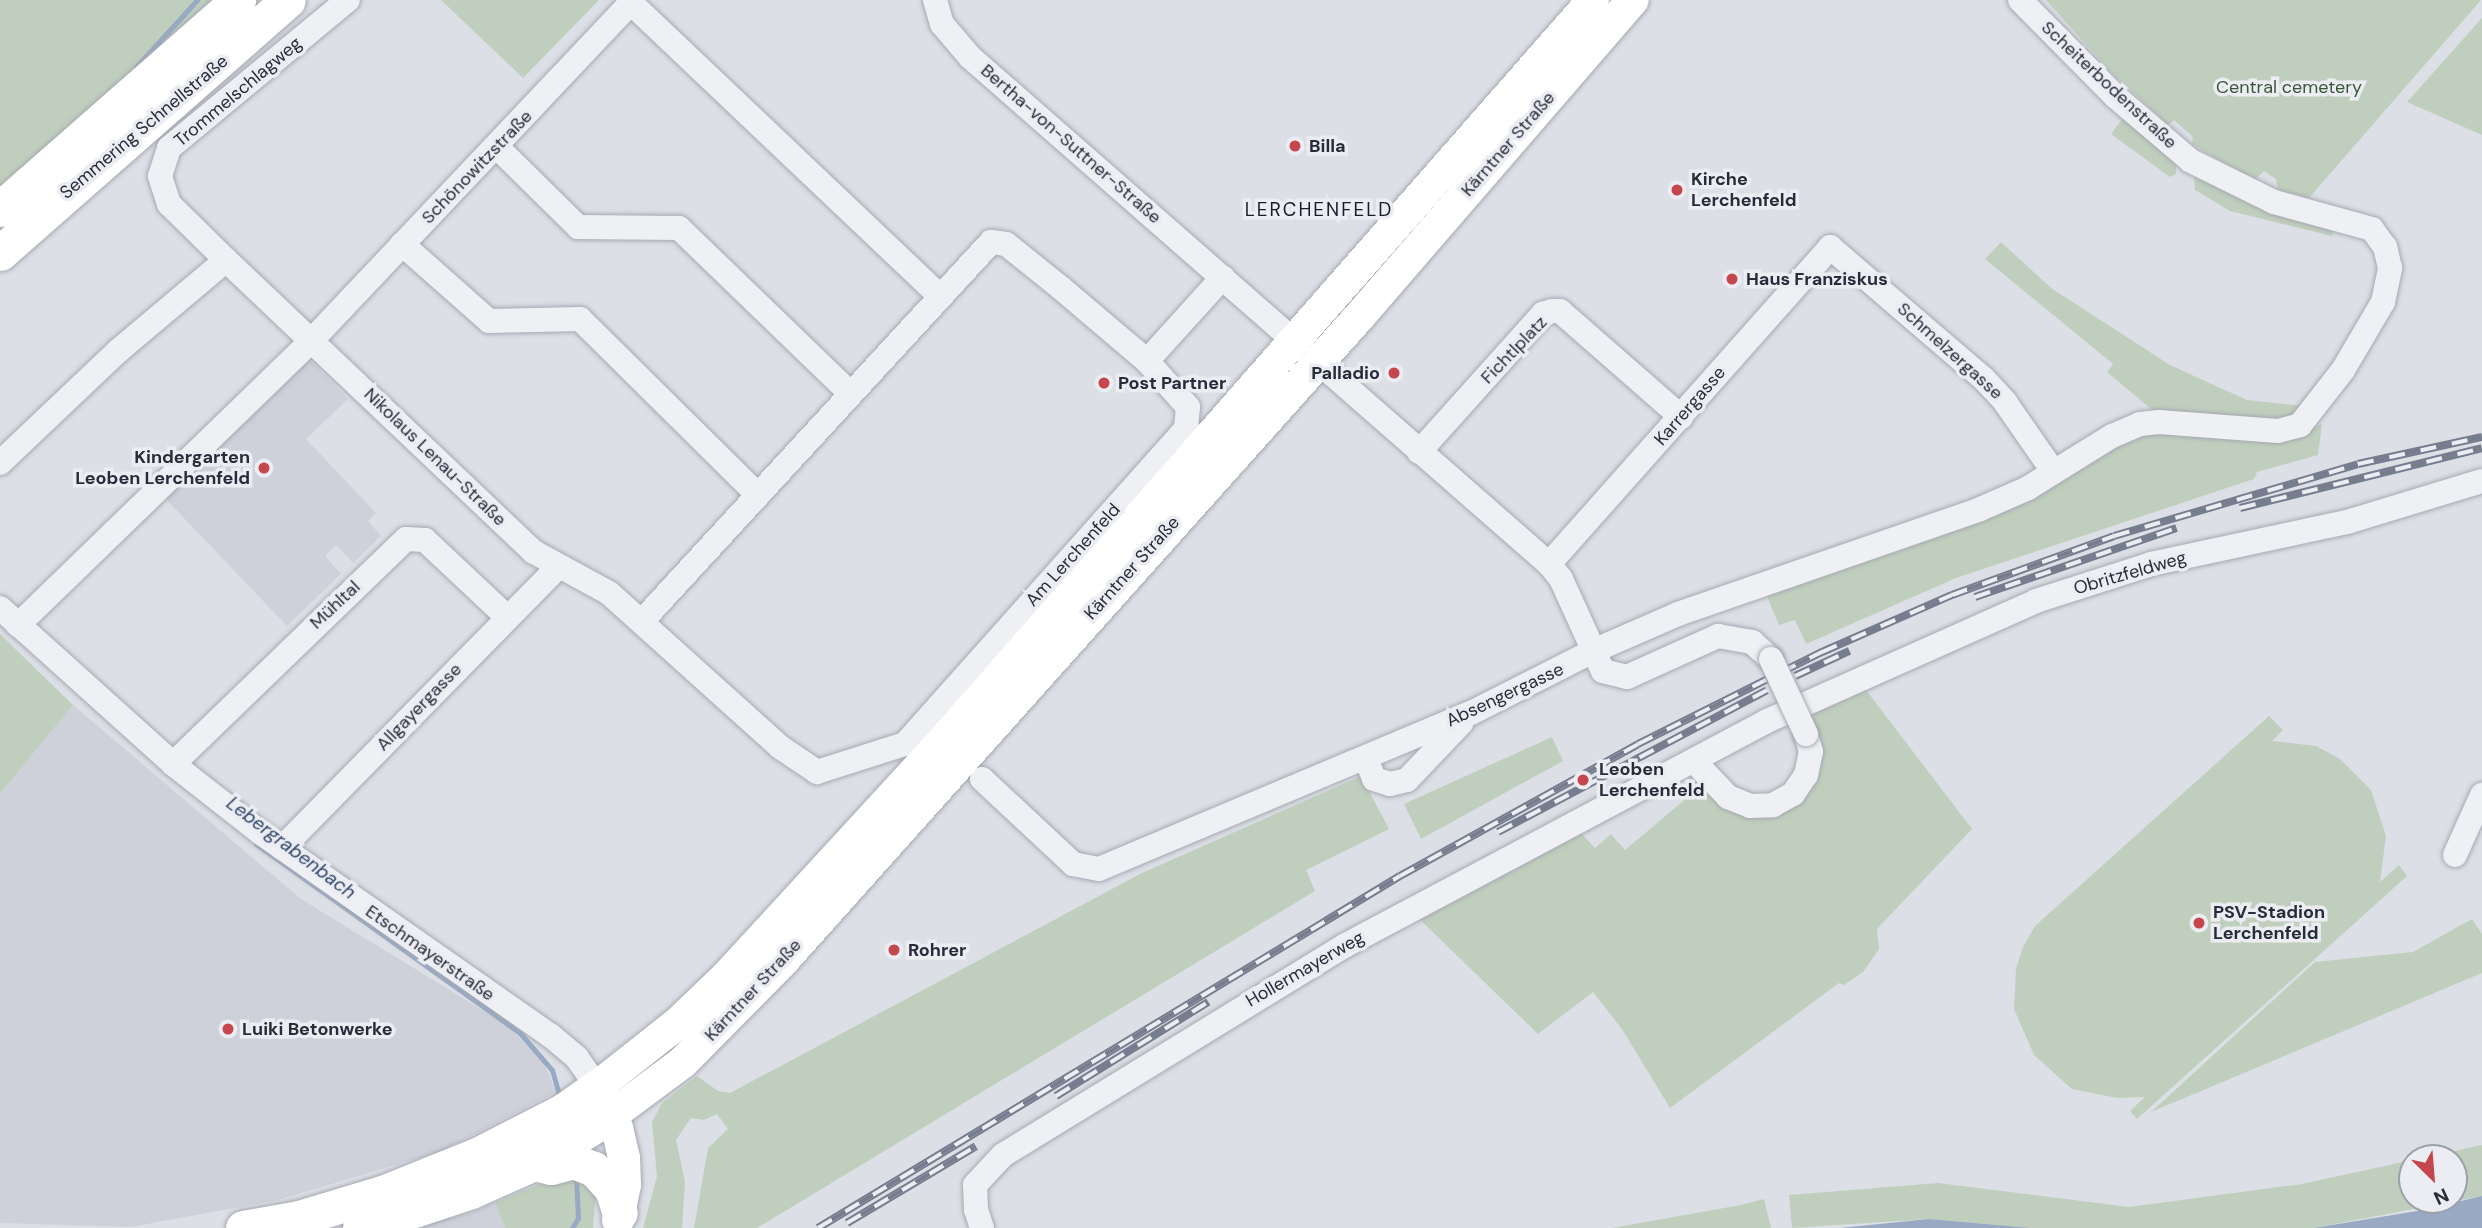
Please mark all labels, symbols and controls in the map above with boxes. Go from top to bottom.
street label: Scheiterbodenstraße [2037,17,2181,153]
street label: Trommelschlagweg [170,32,306,152]
street label: Semmering Schnellstraße [56,50,232,204]
street label: Bertha-von-Suttner-Straße [976,60,1166,228]
park label: Central cemetery [2216,76,2362,98]
street label: Kärntner Straße [1457,87,1559,201]
street label: Schönowitzstraße [417,106,537,228]
place label: Billa [1309,135,1346,157]
marker: Billa [1287,138,1303,154]
place label: Kirche Lerchenfeld [1691,169,1796,212]
marker: Kirche Lerchenfeld [1669,182,1685,198]
district label: LERCHENFELD [1246,199,1392,221]
place label: Haus Franziskus [1746,268,1888,290]
marker: Haus Franziskus [1724,271,1740,287]
street label: Schmelzergasse [1893,298,2007,404]
street label: Fichtlplatz [1476,312,1552,388]
place label: Palladio [1311,362,1380,384]
street label: Karrergasse [1650,362,1730,450]
marker: Palladio [1386,365,1402,381]
place label: Post Partner [1118,372,1226,394]
marker: Post Partner [1096,375,1112,391]
street label: Nikolaus Lenau-Straße [359,384,511,530]
place label: Kindergarten Leoben Lerchenfeld [75,447,250,490]
marker: Kindergarten Leoben Lerchenfeld [256,460,272,476]
street label: Am Lerchenfeld [1021,499,1125,611]
street label: Kärntner Straße [1080,512,1184,624]
street label: Obritzfeldweg [2071,547,2189,599]
street label: Mühltal [305,576,365,634]
street label: Absengergasse [1443,658,1567,732]
street label: Allgayergasse [372,659,466,755]
place label: Leoben Lerchenfeld [1599,759,1704,802]
marker: Leoben Lerchenfeld [1573,770,1593,790]
water label: Lebergrabenbach [222,792,360,904]
street label: Etschmayerstraße [361,900,499,1006]
place label: PSV-Stadion Lerchenfeld [2213,902,2325,944]
marker: PSV-Stadion Lerchenfeld [2191,915,2207,931]
street label: Hollermayerweg [1242,926,1368,1012]
street label: Kärntner Straße [700,934,806,1046]
place label: Rohrer [908,939,966,961]
marker: Rohrer [886,942,902,958]
place label: Luiki Betonwerke [242,1018,393,1040]
marker: Luiki Betonwerke [220,1021,236,1037]
north arrow [2398,1144,2468,1214]
text: N [2430,1182,2453,1211]

